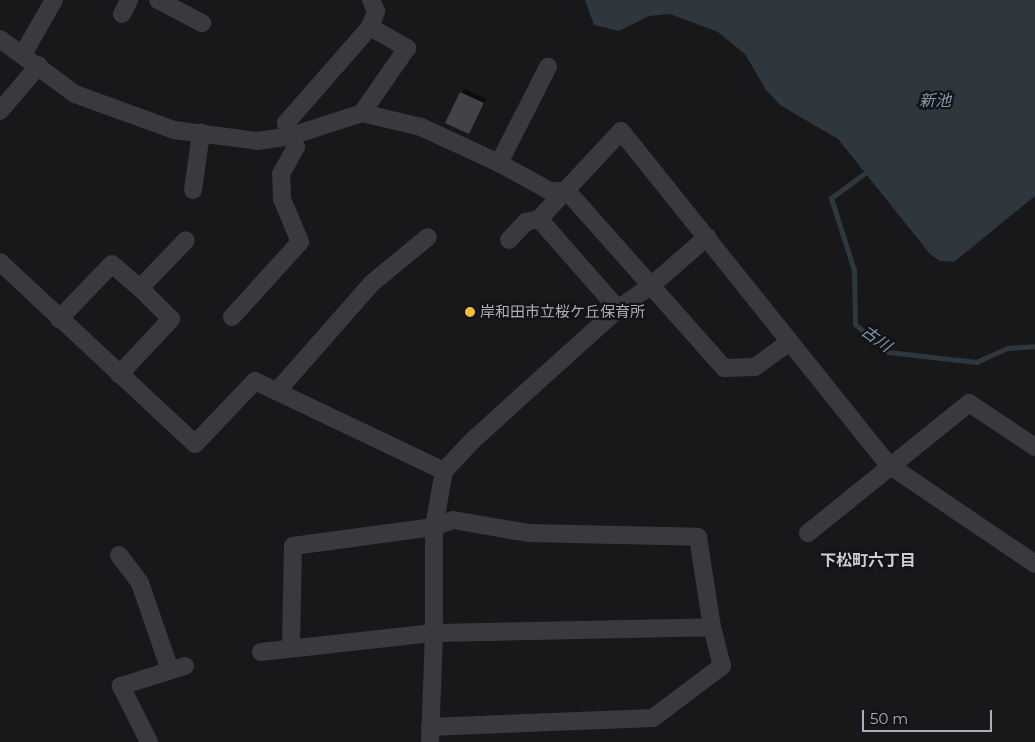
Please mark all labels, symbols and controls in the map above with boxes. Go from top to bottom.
water label: 新池 [919,91,951,111]
place label: 岸和田市立桜ケ丘保育所 [480,303,645,321]
marker: 岸和田市立桜ケ丘保育所 [464,306,476,318]
water label: 古川 [857,322,895,356]
district label: 下松町六丁目 [820,551,916,571]
scale bar [865,700,995,732]
text: 50 m [870,709,908,728]

